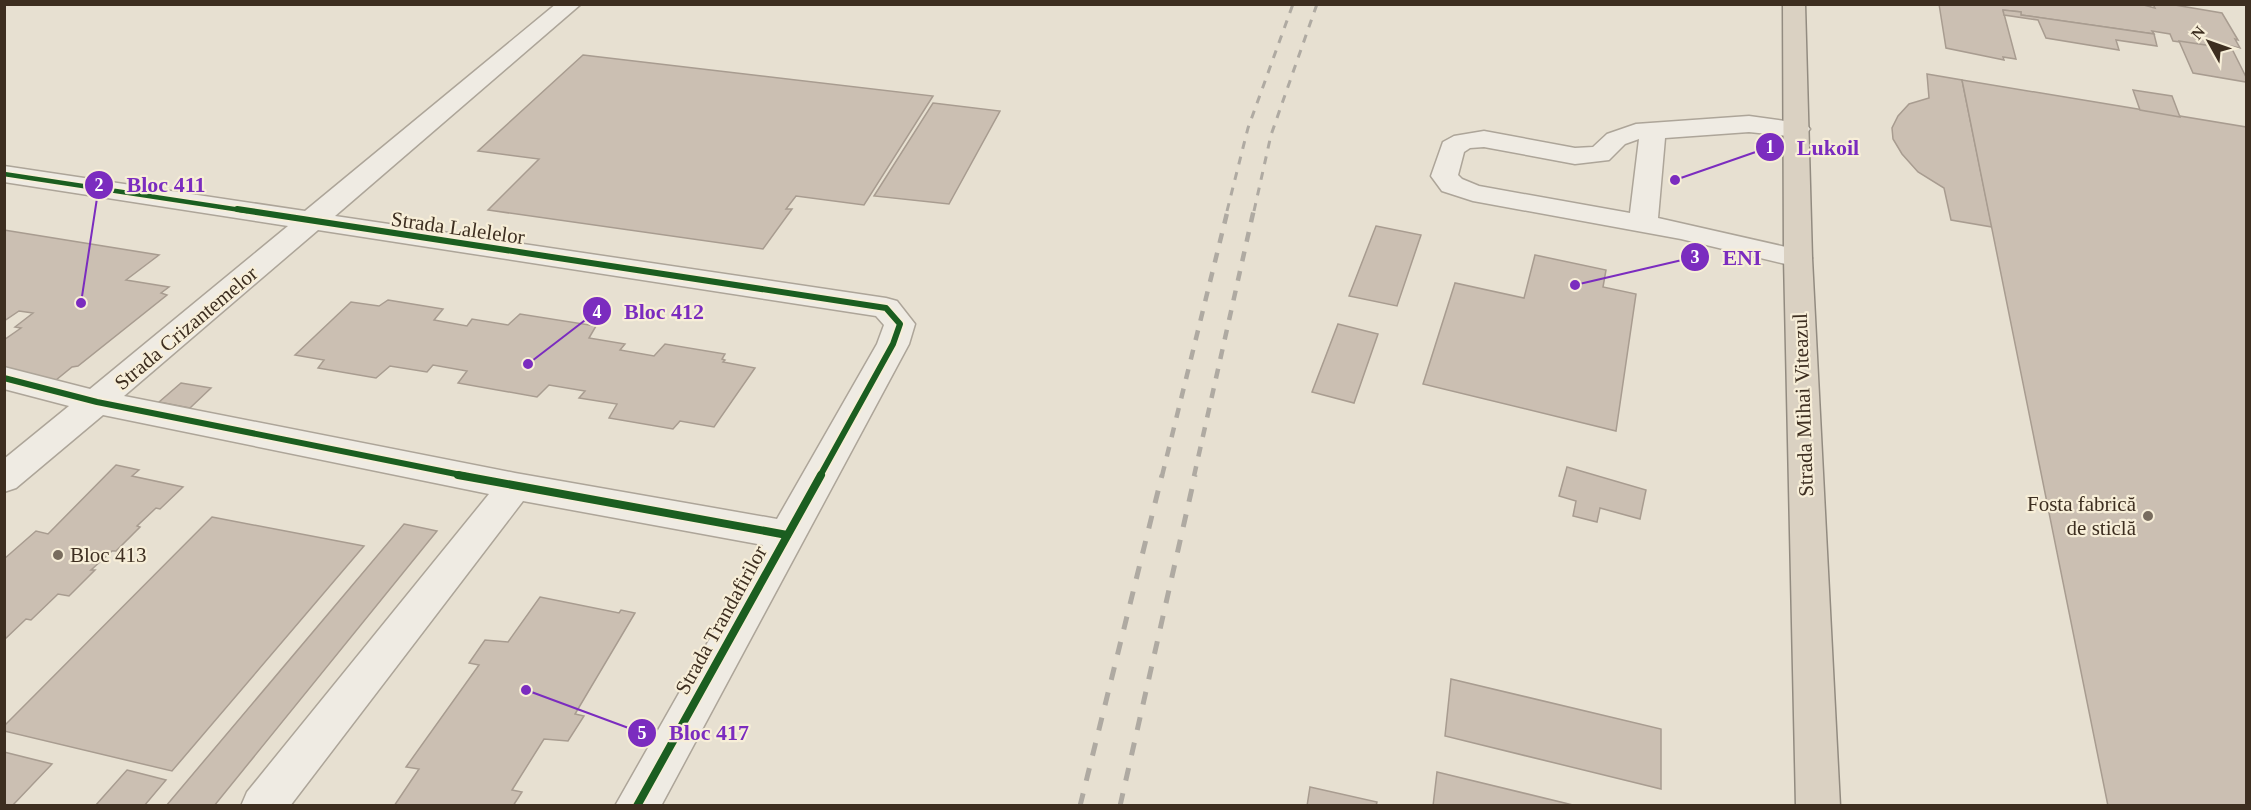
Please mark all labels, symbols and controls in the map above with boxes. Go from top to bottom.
north arrow [2179,12,2239,72]
text: N [2188,22,2208,43]
callout: Lukoil [1755,127,1872,167]
text: Lukoil [1797,135,1859,160]
text: 1 [1766,137,1775,157]
callout: Bloc 411 [84,165,217,205]
text: Bloc 411 [127,172,205,197]
text: 2 [95,175,104,195]
street label: Strada Lalelelor [390,207,526,249]
callout: ENI [1680,237,1774,277]
text: ENI [1722,245,1762,270]
text: 3 [1691,247,1700,267]
street label: Strada Crizantemelor [110,261,262,395]
callout: Bloc 412 [582,291,716,331]
text: Bloc 412 [624,299,704,324]
text: 4 [593,302,602,322]
street label: Strada Mihai Viteazul [1788,313,1818,497]
place label: Fosta fabrică de sticlă [2027,492,2137,540]
marker: Fosta fabrică de sticlă [2141,509,2155,523]
street label: Strada Trandafirilor [670,541,772,699]
place label: Bloc 413 [70,543,146,567]
marker: Bloc 413 [51,548,65,562]
callout: Bloc 417 [627,713,761,753]
text: Bloc 417 [669,720,749,745]
text: 5 [638,723,647,743]

